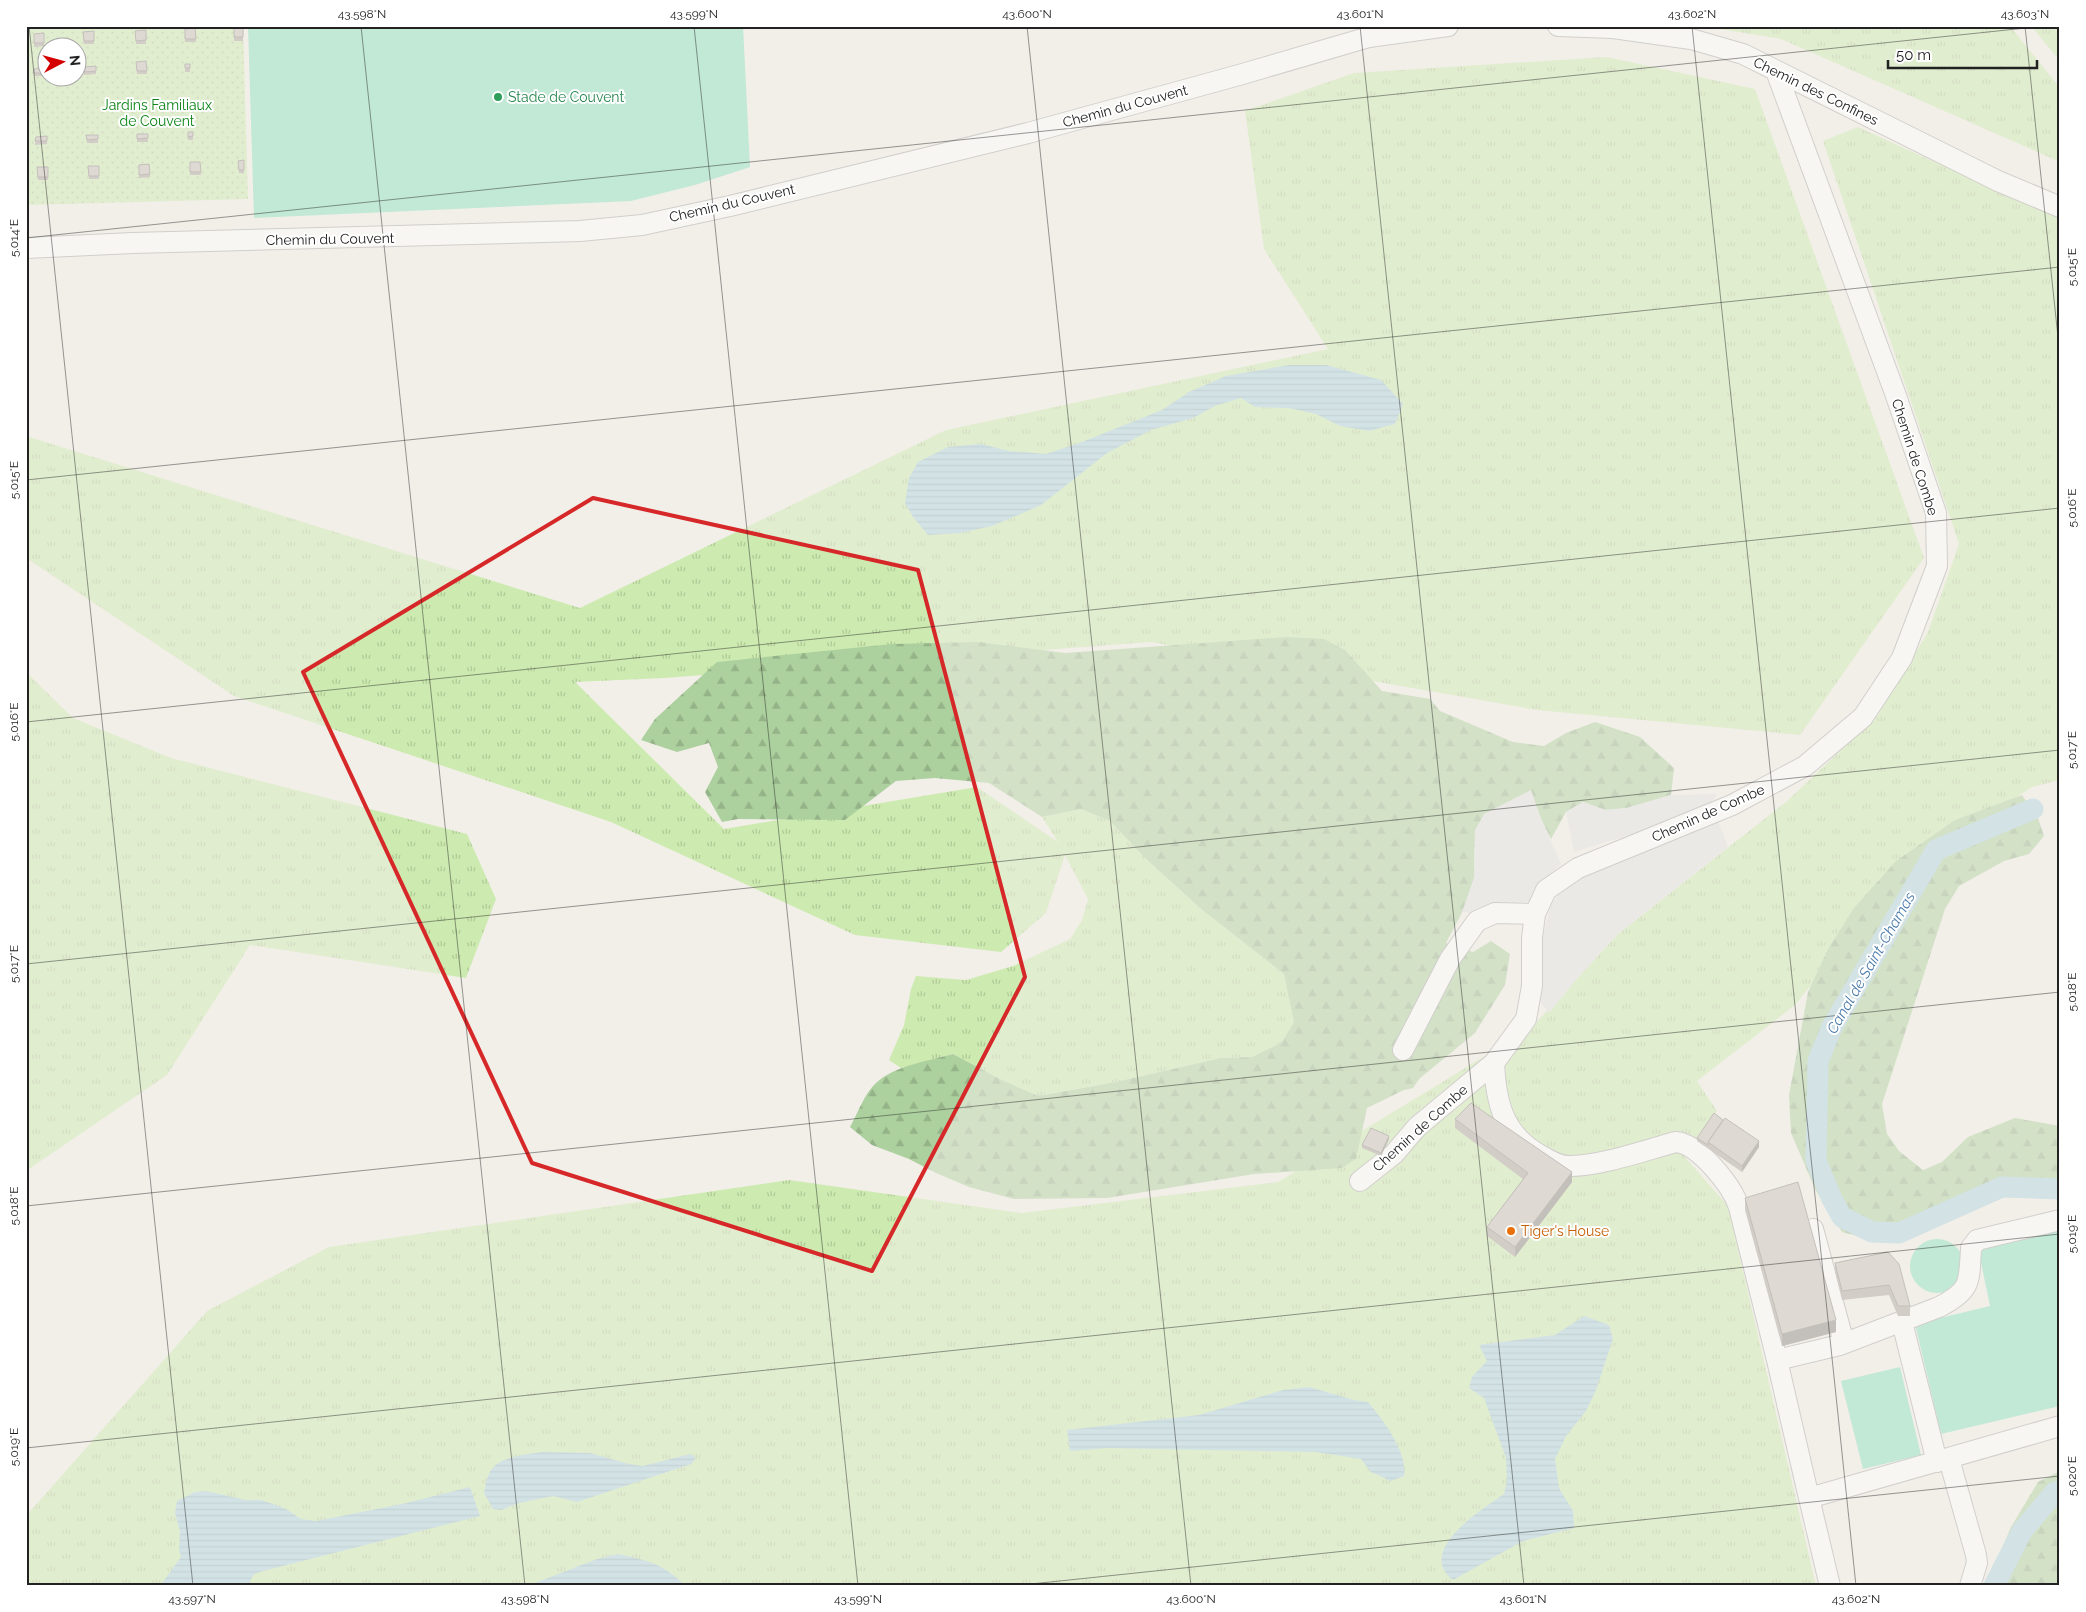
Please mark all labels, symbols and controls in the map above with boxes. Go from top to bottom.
text: 43.598°N [338,7,386,21]
text: 43.599°N [670,7,718,21]
text: 43.600°N [1002,7,1052,21]
text: 43.601°N [1336,7,1384,21]
text: 43.602°N [1668,7,1716,21]
text: 43.603°N [2001,7,2049,21]
north arrow [38,38,88,88]
scale bar [1888,38,2037,70]
text: 50 m [1896,46,1931,64]
text: N [66,54,83,67]
street label: Chemin des Confines [1751,54,1881,128]
street label: Chemin du Couvent [1061,82,1190,130]
place label: Stade de Couvent [508,89,624,105]
marker: Stade de Couvent [492,91,504,103]
park label: Jardins Familiaux de Couvent [102,97,212,129]
street label: Chemin du Couvent [667,181,797,225]
text: 5.014°E [7,219,21,257]
street label: Chemin du Couvent [266,230,395,248]
text: 5.015°E [2065,248,2079,286]
street label: Chemin de Combe [1889,397,1941,517]
text: 5.015°E [7,461,21,499]
text: 5.016°E [2065,488,2079,528]
text: 5.016°E [7,702,21,742]
text: 5.017°E [2065,731,2079,769]
street label: Chemin de Combe [1649,781,1767,845]
water label: Canal de Saint-Chamas [1823,889,1919,1037]
text: 5.017°E [7,945,21,983]
text: 5.018°E [2065,973,2079,1011]
street label: Chemin de Combe [1369,1081,1471,1175]
text: 5.018°E [7,1187,21,1225]
text: 5.019°E [2065,1215,2079,1253]
place label: Tiger's House [1521,1223,1609,1239]
marker: Tiger's House [1505,1225,1517,1237]
text: 5.019°E [7,1428,21,1466]
text: 5.020°E [2065,1456,2079,1496]
text: 43.597°N [168,1592,216,1606]
text: 43.598°N [501,1592,549,1606]
text: 43.599°N [834,1592,882,1606]
text: 43.600°N [1166,1592,1216,1606]
text: 43.601°N [1499,1592,1547,1606]
text: 43.602°N [1832,1592,1880,1606]

